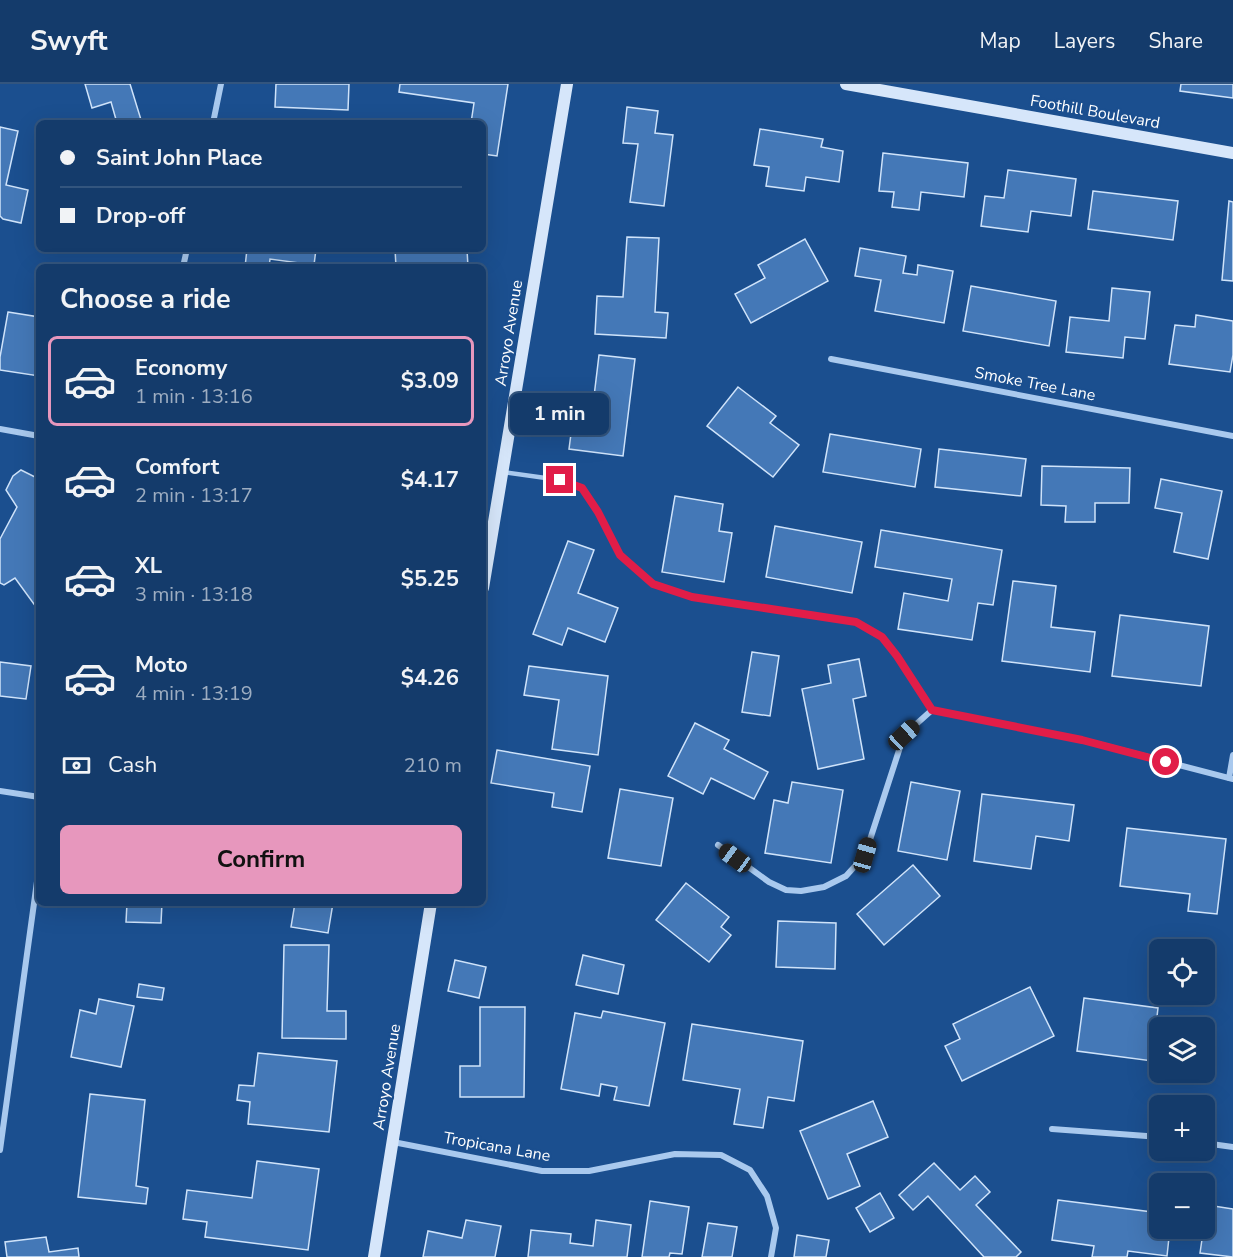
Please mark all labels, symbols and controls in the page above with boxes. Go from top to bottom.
text: Swyft [30,22,108,60]
text: Map [979,27,1021,55]
text: Layers [1054,27,1115,55]
text: Share [1148,27,1203,55]
street label: Foothill Boulevard [1028,90,1162,134]
text: Saint John Place [96,143,262,173]
text: Drop-off [96,201,185,231]
street label: Arroyo Avenue [490,278,528,388]
text: Choose a ride [60,281,231,318]
text: Economy [135,353,227,383]
icon: car [63,354,117,408]
street label: Smoke Tree Lane [973,361,1097,407]
text: $3.09 [401,366,459,396]
text: 1 min · 13:16 [135,383,253,410]
callout: 1 min [510,393,610,435]
text: 1 min [534,400,585,427]
text: Comfort [135,452,219,482]
icon: car [63,453,117,507]
text: $4.17 [401,465,459,495]
route end [546,466,573,493]
text: 2 min · 13:17 [135,482,253,509]
text: XL [135,551,162,581]
icon: car [63,552,117,606]
text: $5.25 [401,564,459,594]
text: 3 min · 13:18 [135,581,253,608]
text: Moto [135,650,188,680]
icon: car [63,651,117,705]
text: $4.26 [401,663,459,693]
text: 4 min · 13:19 [135,680,253,707]
car [885,716,923,754]
route start [1152,748,1179,775]
icon: cash [60,749,93,782]
text: Cash [108,750,157,780]
text: 210 m [404,752,462,779]
button: Confirm [60,825,462,894]
car [851,835,879,875]
car [715,840,755,876]
map controls [1149,939,1215,1239]
button: locate [1149,939,1215,1005]
button: layers [1149,1017,1215,1083]
street label: Arroyo Avenue [368,1022,406,1132]
button: + [1149,1095,1215,1161]
street label: Tropicana Lane [442,1127,552,1167]
button: − [1149,1173,1215,1239]

